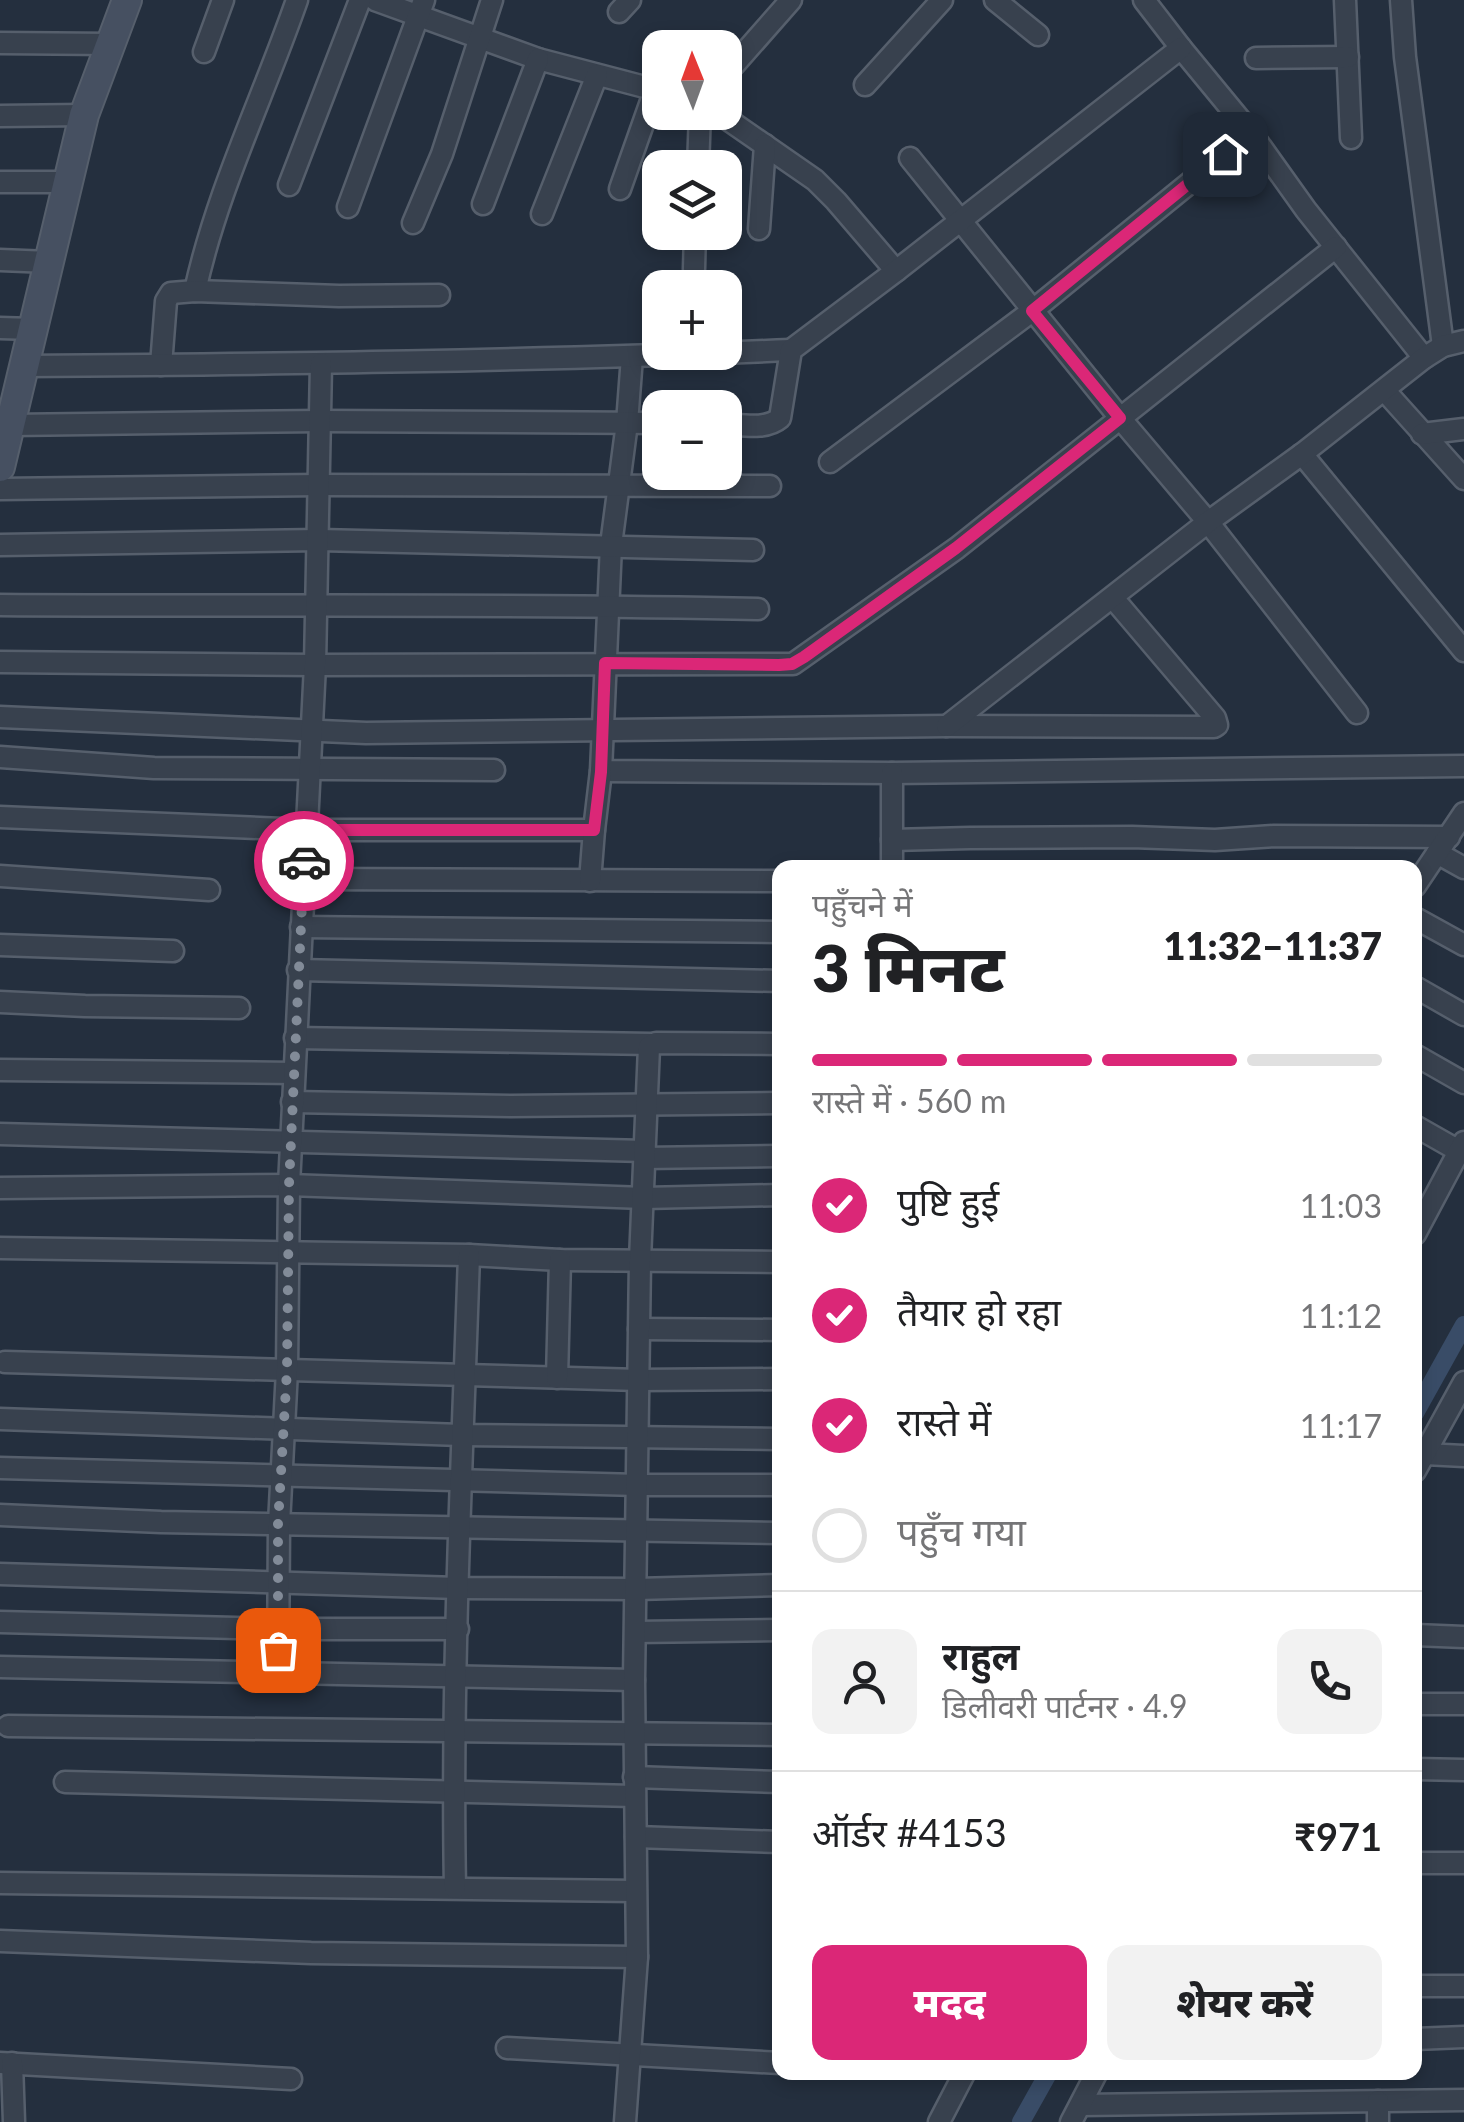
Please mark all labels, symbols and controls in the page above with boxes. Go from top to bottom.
north arrow [642,30,742,130]
map controls [642,30,742,490]
pin [1183,112,1268,197]
icon: home [1198,127,1253,182]
button: layers [642,150,742,250]
button: + [642,270,742,370]
button: − [642,390,742,490]
courier [254,811,354,911]
icon: car [277,834,332,889]
text: पहुँचने में [812,885,913,924]
text: 11:32–11:37 [1163,922,1382,968]
text: 3 मिनट [812,928,1005,1006]
text: रास्ते में · 560 m [812,1081,1006,1120]
icon: check [812,1178,867,1233]
text: पुष्टि हुई [897,1178,999,1224]
text: 11:03 [1300,1186,1382,1225]
icon: check [812,1288,867,1343]
text: तैयार हो रहा [897,1288,1061,1334]
text: 11:12 [1300,1296,1382,1335]
icon: check [812,1398,867,1453]
text: रास्ते में [897,1398,991,1444]
text: 11:17 [1300,1406,1382,1445]
text: पहुँच गया [897,1508,1026,1554]
pin [236,1608,321,1693]
icon: bag [251,1623,306,1678]
button: person [812,1629,917,1734]
button: phone [1277,1629,1382,1734]
text: राहुल [942,1632,1019,1678]
text: डिलीवरी पार्टनर · 4.9 [942,1686,1188,1725]
text: ऑर्डर #4153 [812,1809,1007,1855]
text: ₹971 [1294,1813,1382,1859]
button: मदद [812,1945,1087,2060]
button: शेयर करें [1107,1945,1382,2060]

